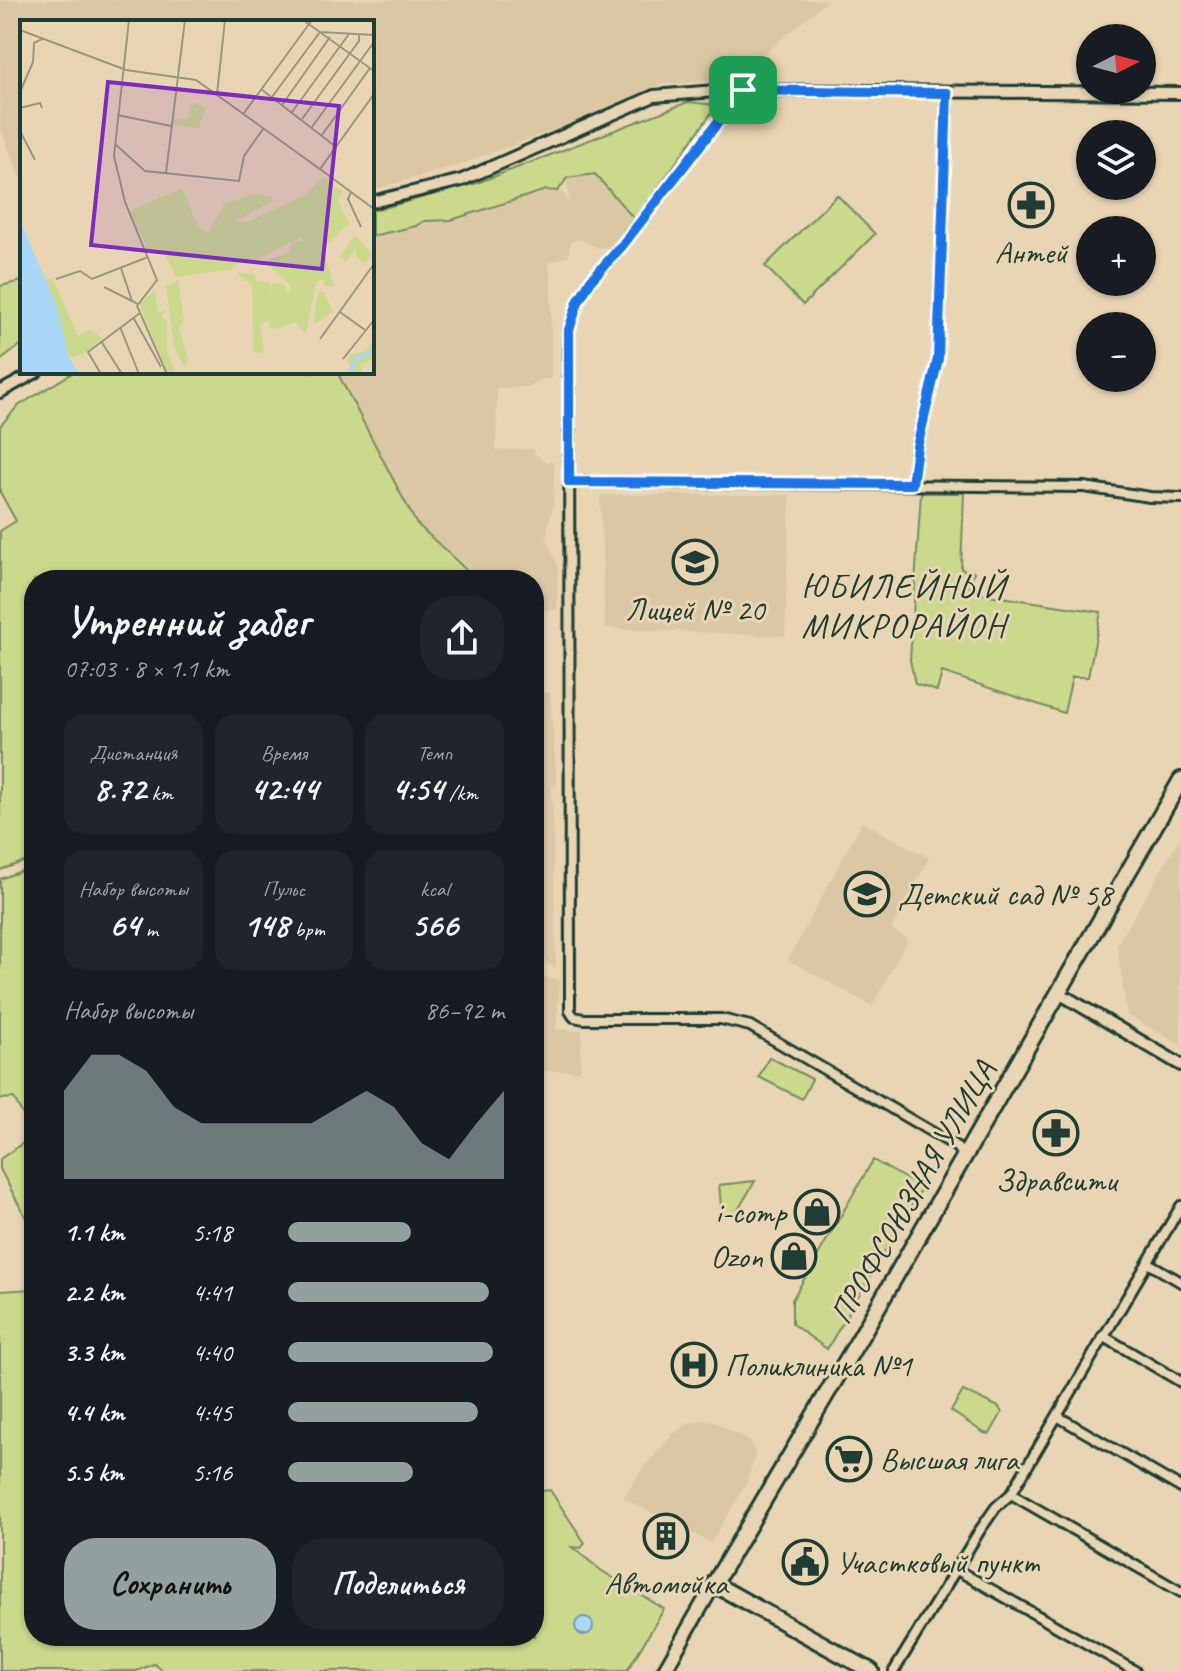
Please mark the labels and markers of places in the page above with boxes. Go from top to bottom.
pin [709,56,777,124]
pharmacy icon: Антей [1007,181,1055,229]
place label: Антей [995,232,1069,273]
school or university icon: Лицей № 20 [671,538,719,586]
place label: Лицей № 20 [626,589,767,630]
school or university icon: Детский сад № 58 [843,870,891,918]
place label: Детский сад № 58 [898,874,1115,915]
pharmacy icon: Здравсити [1032,1109,1080,1157]
place label: Здравсити [996,1160,1119,1201]
shop icon: i-comp [793,1188,841,1236]
place label: i-comp [715,1192,788,1233]
shop icon: Ozon [770,1232,818,1280]
place label: Ozon [710,1236,764,1277]
hospital icon: Поликлиника №1 [670,1341,718,1389]
place label: Поликлиника №1 [725,1345,914,1386]
supermarket icon: Высшая лига [825,1435,873,1483]
place label: Высшая лига [880,1439,1020,1480]
building icon: Автомойка [642,1512,690,1560]
public building icon: Участковый пункт [781,1538,829,1586]
place label: Участковый пункт [836,1542,1041,1583]
place label: Автомойка [604,1563,730,1604]

